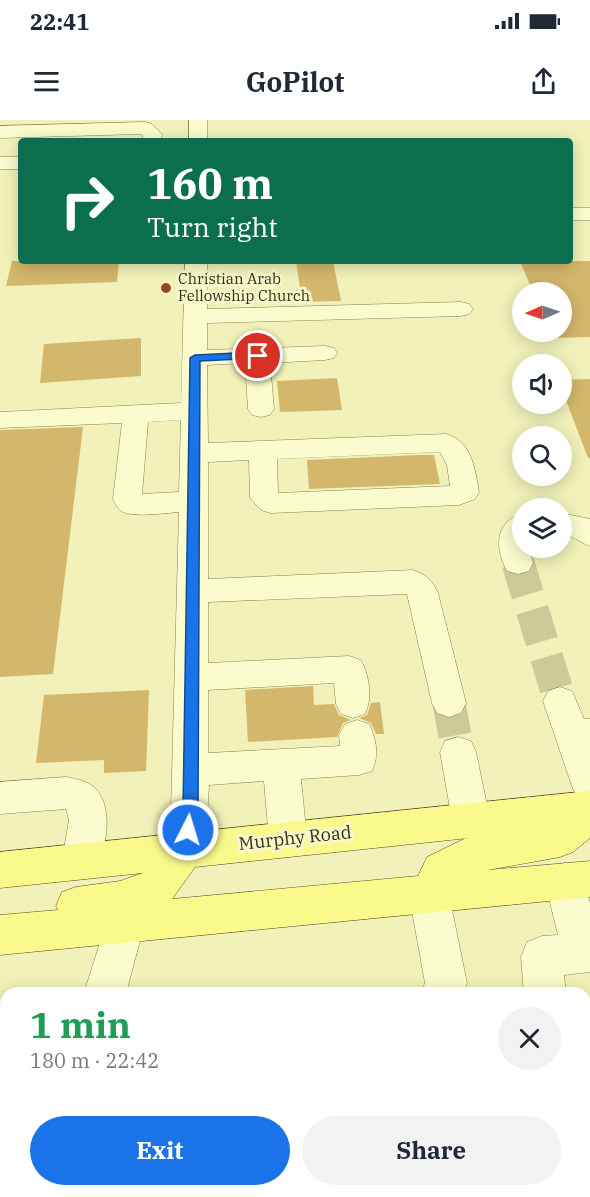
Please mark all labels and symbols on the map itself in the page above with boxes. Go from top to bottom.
place label: Christian Arab Fellowship Church [178,269,310,305]
marker: Christian Arab Fellowship Church [159,281,173,295]
north arrow [512,282,572,342]
pin [232,330,283,381]
position arrow [156,798,220,862]
street label: Murphy Road [237,820,353,855]

